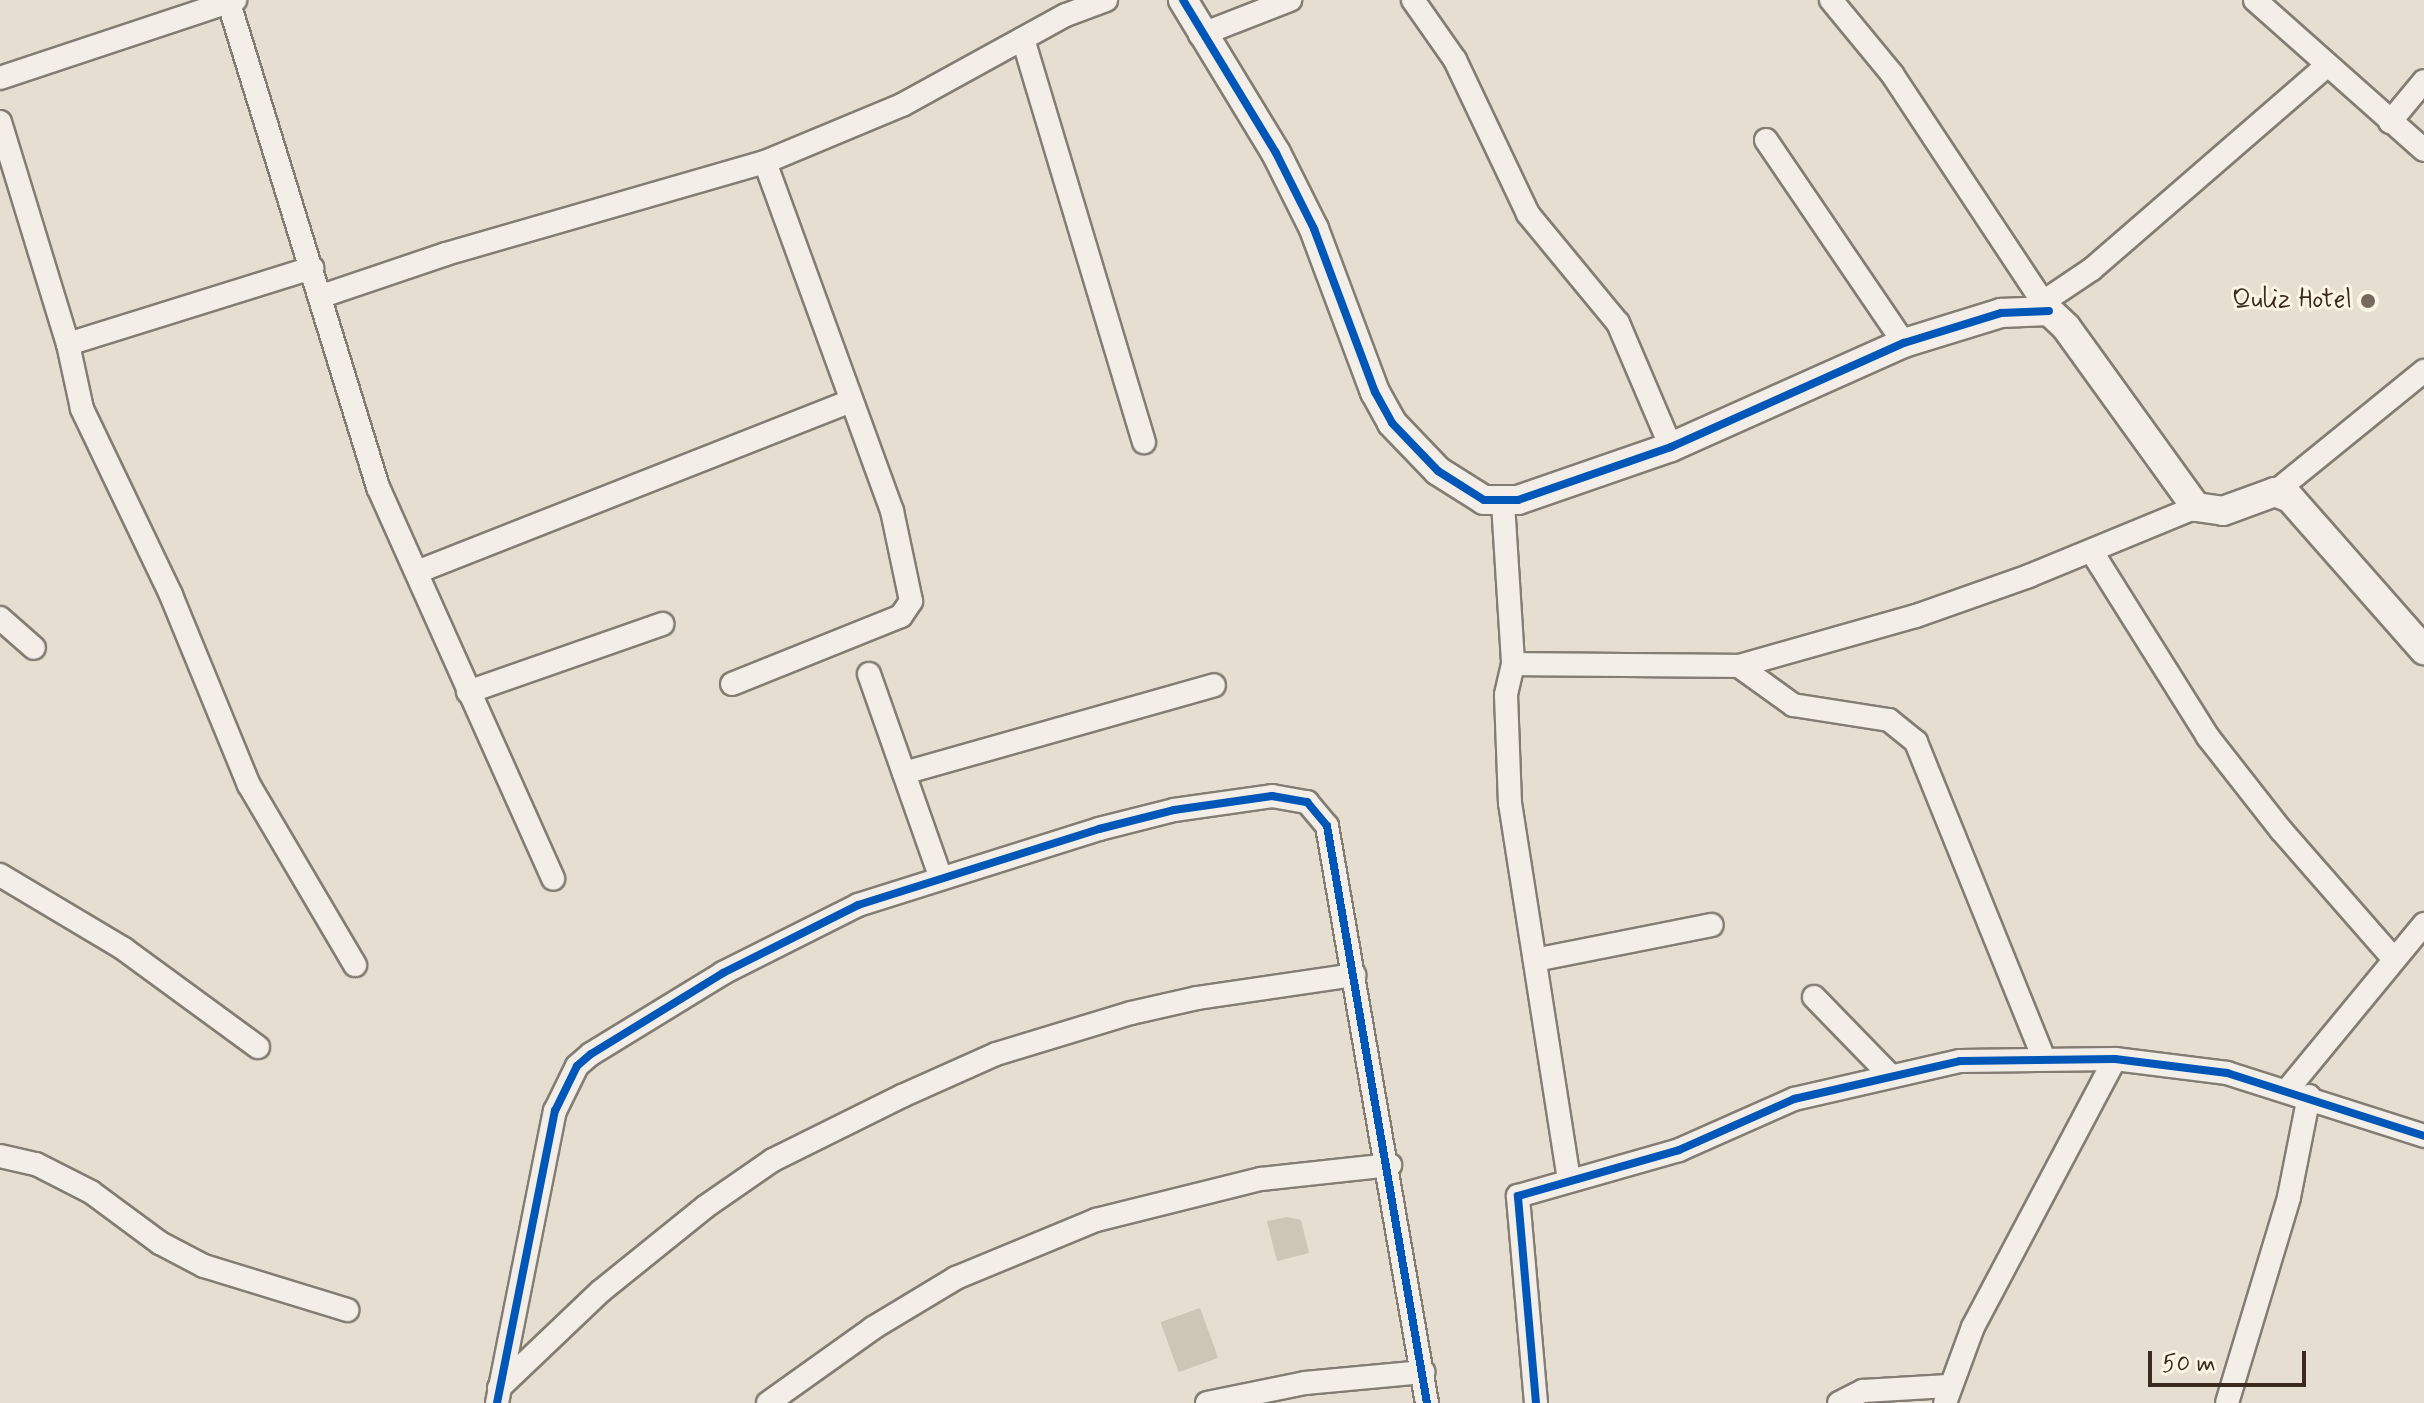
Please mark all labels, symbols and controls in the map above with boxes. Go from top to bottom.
place label: Quliz Hotel [2233,285,2352,317]
marker: Quliz Hotel [2359,292,2377,310]
scale bar [2152,1335,2310,1385]
text: 50 m [2162,1349,2216,1380]

